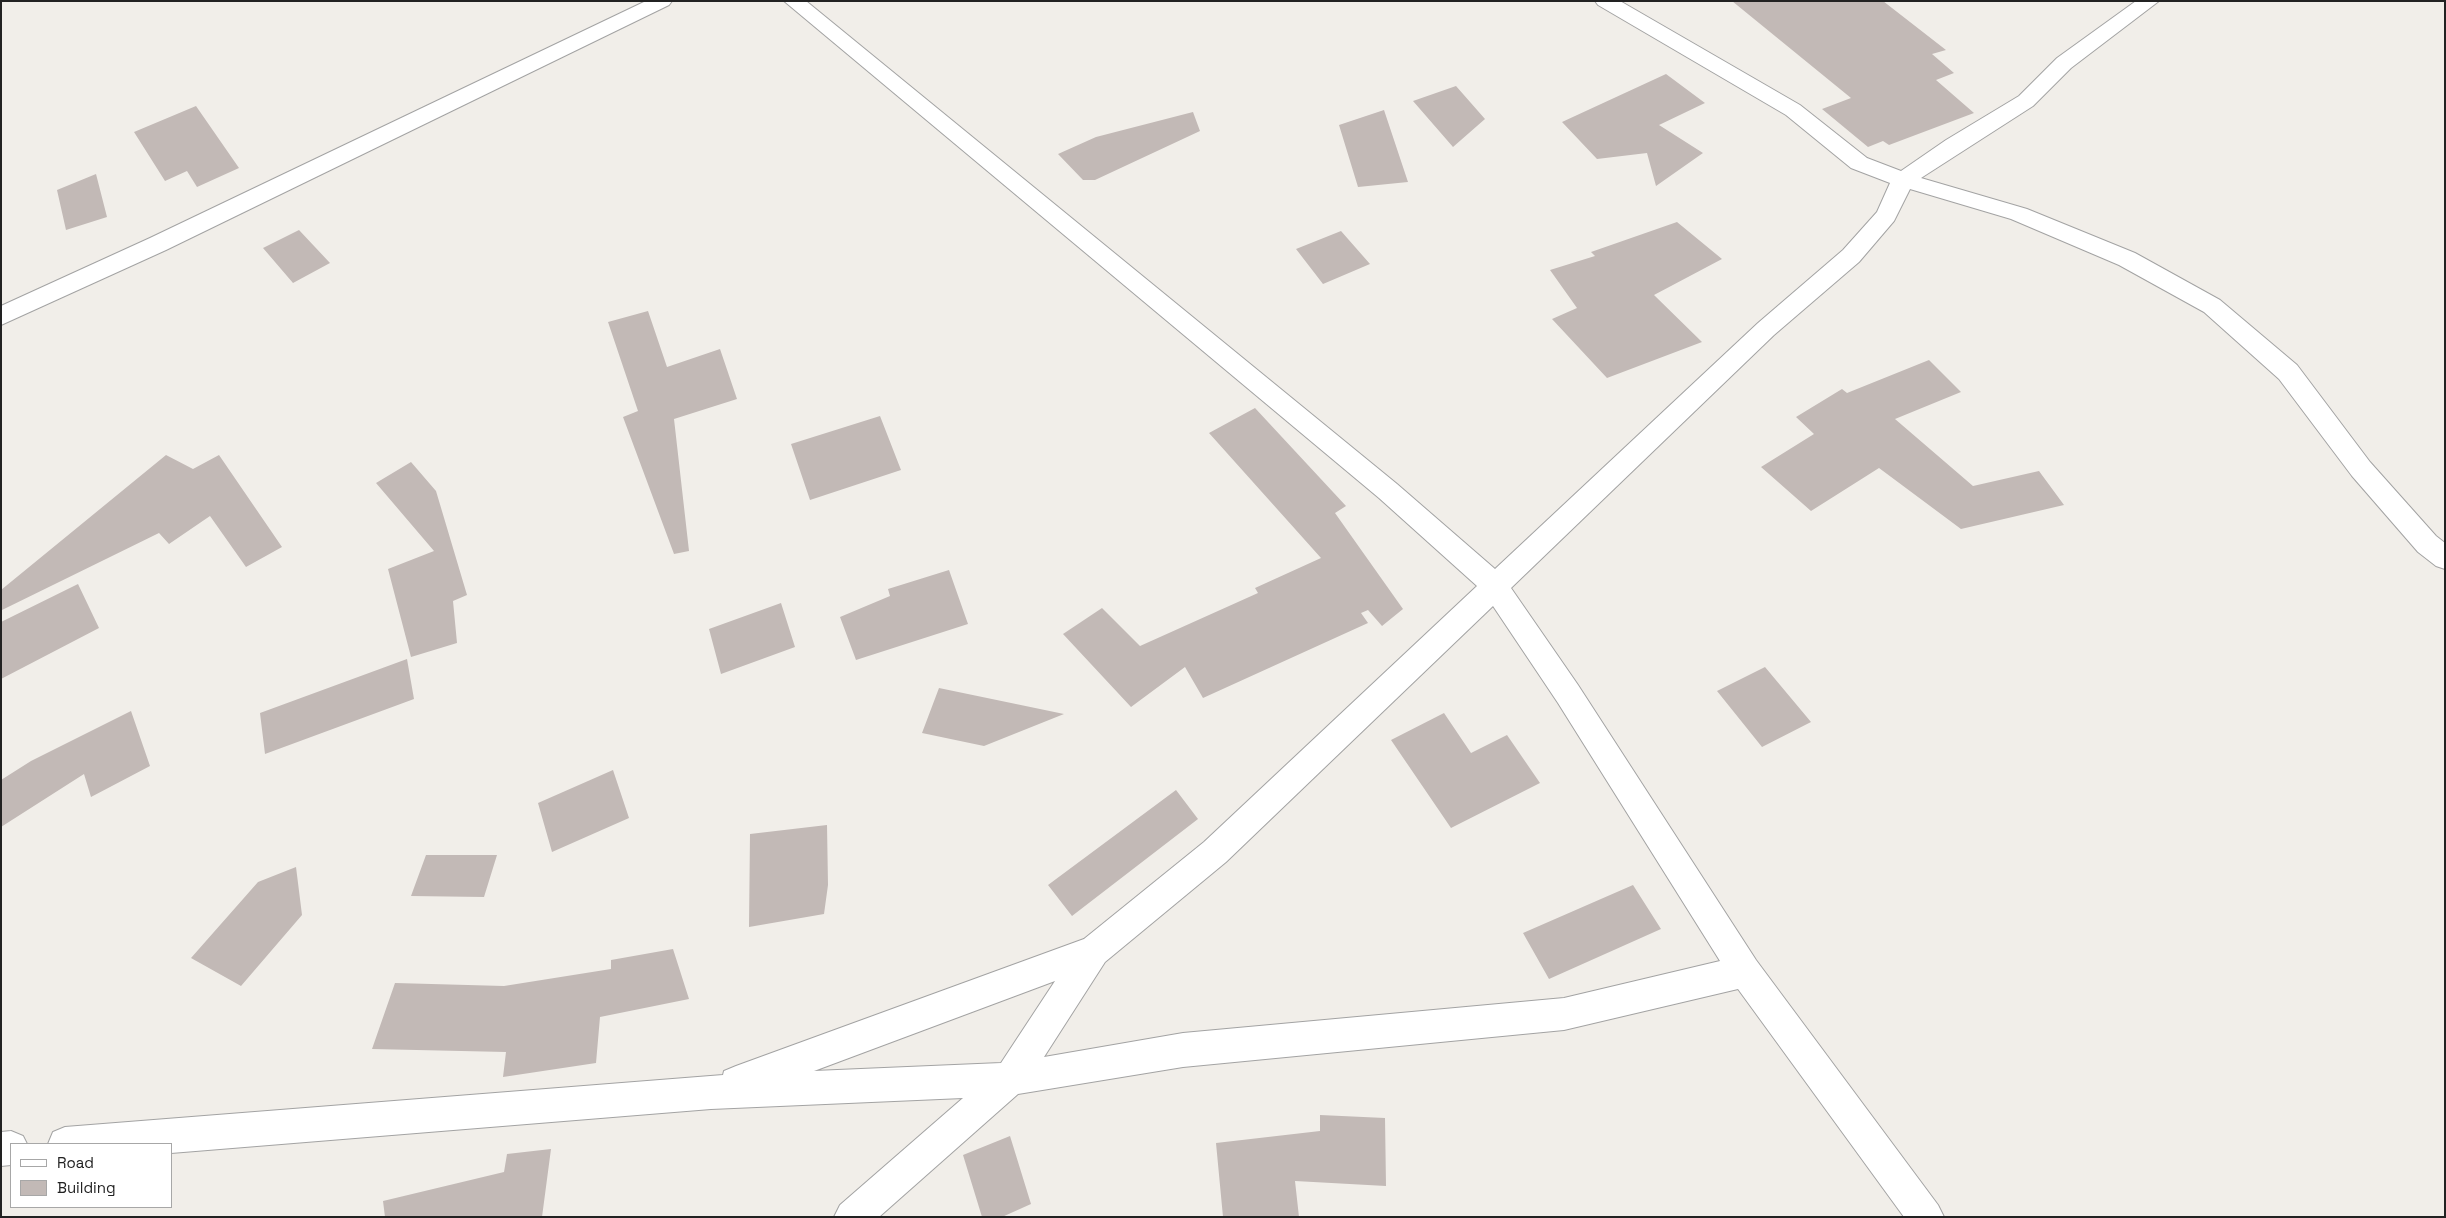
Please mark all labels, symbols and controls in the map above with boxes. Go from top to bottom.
legend [10,1143,172,1208]
text: Road [57,1153,94,1172]
text: Building [57,1178,116,1197]

